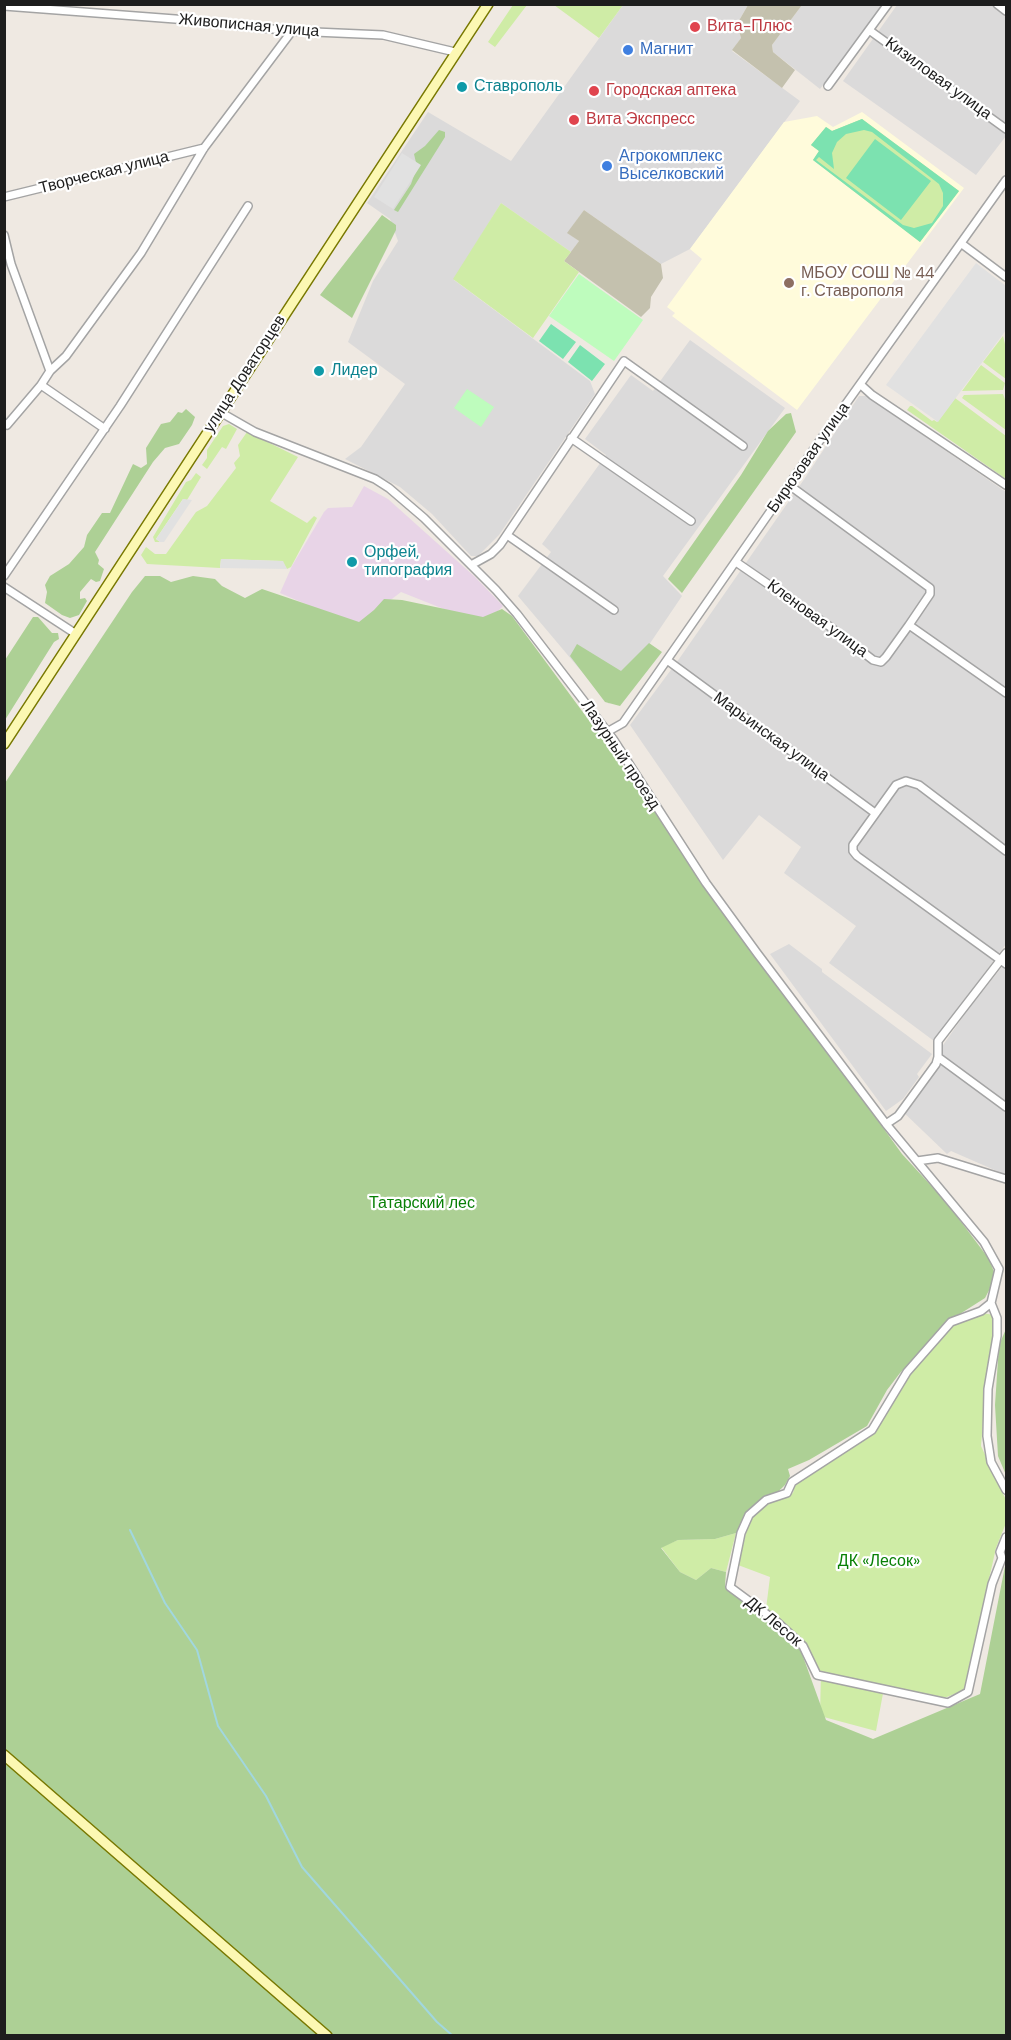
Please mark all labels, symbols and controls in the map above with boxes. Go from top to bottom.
street label: Живописная улица [178,10,320,42]
place label: Вита-Плюс [707,17,792,37]
marker: Вита-Плюс [688,20,702,34]
street label: Кизиловая улица [881,34,995,124]
place label: Магнит [640,40,693,60]
marker: Магнит [621,43,635,57]
place label: Ставрополь [474,77,563,97]
marker: Ставрополь [455,80,469,94]
place label: Городская аптека [606,81,736,101]
marker: Городская аптека [587,84,601,98]
place label: Вита Экспресс [586,110,695,130]
marker: Вита Экспресс [567,113,581,127]
place label: Агрокомплекс Выселковский [619,147,724,185]
street label: Творческая улица [37,148,171,198]
marker: Агрокомплекс Выселковский [600,159,614,173]
place label: МБОУ СОШ № 44 г. Ставрополя [801,264,935,302]
marker: МБОУ СОШ № 44 г. Ставрополя [782,276,796,290]
street label: улица Доваторцев [200,312,290,436]
place label: Лидер [331,361,378,381]
marker: Лидер [312,364,326,378]
street label: Бирюзовая улица [764,399,854,517]
place label: Орфей, типография [364,543,452,581]
marker: Орфей, типография [345,555,359,569]
street label: Кленовая улица [763,576,871,662]
street label: Марьинская улица [709,689,833,785]
street label: Лазурный проезд [576,697,664,813]
park label: Татарский лес [369,1194,475,1214]
park label: ДК «Лесок» [838,1552,920,1572]
street label: ДК Лесок [741,1593,805,1651]

